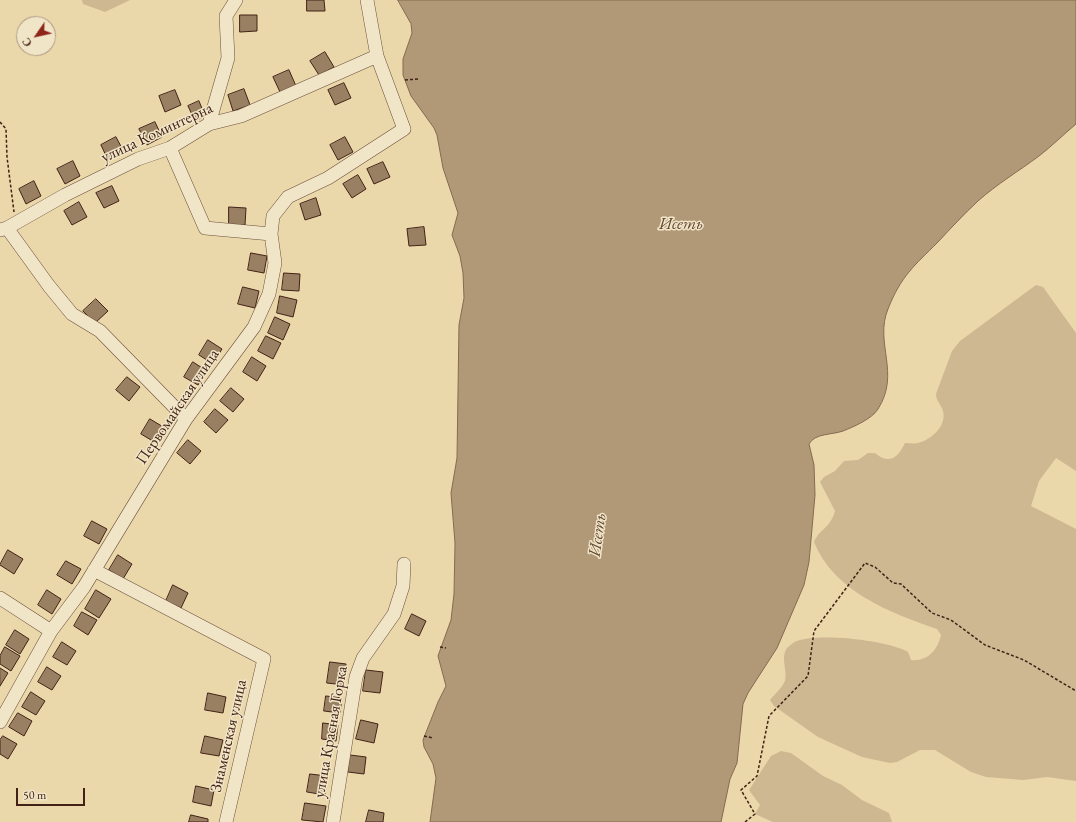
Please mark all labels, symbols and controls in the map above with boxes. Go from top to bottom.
north arrow [16,16,56,56]
text: С [19,35,35,49]
street label: улица Коминтерна [98,99,216,167]
water label: Исеть [659,214,703,234]
street label: Первомайская улица [132,346,224,468]
water label: Исеть [585,512,611,558]
street label: улица Красная Горка [310,665,352,799]
street label: Знаменская улица [207,678,251,794]
scale bar [18,780,87,806]
text: 50 m [23,787,46,803]

